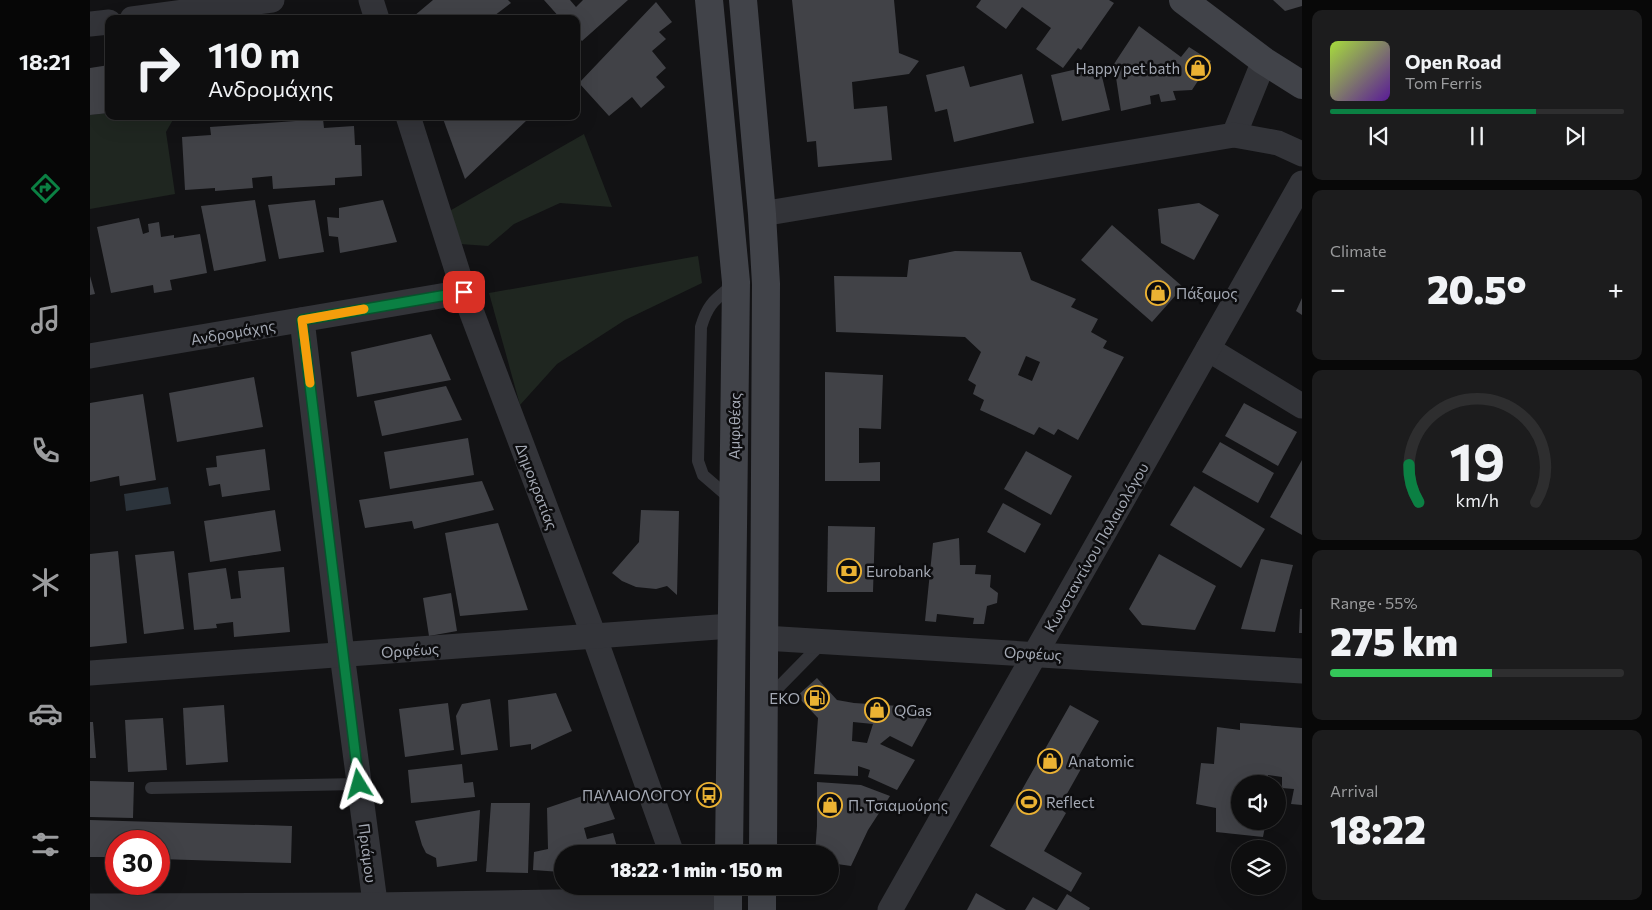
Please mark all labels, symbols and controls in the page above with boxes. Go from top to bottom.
text: 110 m [208,32,300,75]
icon: right [125,35,190,100]
text: 18:21 [19,48,71,75]
text: Open Road [1405,50,1501,73]
shop icon: Happy pet bath [1185,55,1211,81]
place label: Happy pet bath [1076,59,1180,77]
text: Tom Ferris [1405,73,1482,92]
text: Ανδρομάχης [208,75,334,102]
icon: previous [1365,122,1393,150]
icon: pause [1463,122,1491,150]
icon: next [1561,122,1589,150]
icon: directions [28,171,63,206]
text: Climate [1330,241,1386,260]
text: 20.5° [1427,265,1527,312]
pin [443,271,485,313]
text: − [1330,271,1346,305]
text: + [1608,271,1624,305]
icon: arrive [450,278,478,306]
shop icon: Πάξαμος [1145,280,1171,306]
place label: Πάξαμος [1176,284,1238,302]
icon: music [28,302,63,337]
street label: Ανδρομάχης [189,316,277,348]
street label: Αμφιθέας [724,392,744,460]
text: 19 [1449,428,1505,492]
icon: phone [28,433,63,468]
street label: Δημοκρατίας [512,440,562,532]
street label: Κωνσταντίνου Παλαιολόγου [1040,459,1152,635]
text: km/h [1455,489,1499,511]
bank icon: Eurobank [836,558,862,584]
place label: Eurobank [866,562,931,580]
icon: climate [28,565,63,600]
text: Range · 55% [1330,593,1418,612]
text: 275 km [1330,617,1458,664]
street label: Ορφέως [380,639,440,661]
street label: Ορφέως [1003,642,1063,664]
fuel station icon: EKO [804,685,830,711]
place label: EKO [769,689,800,707]
icon: car [28,696,63,731]
shop icon: QGas [864,697,890,723]
place label: QGas [894,701,932,719]
shop icon: Anatomic [1037,748,1063,774]
place label: Anatomic [1068,752,1134,770]
position arrow [332,757,384,809]
map controls [1231,775,1286,895]
button: sound [1231,775,1286,830]
text: Arrival [1330,781,1378,800]
bus stop icon: ΠΑΛΑΙΟΛΟΓΟΥ [696,782,722,808]
place label: ΠΑΛΑΙΟΛΟΓΟΥ [582,786,692,804]
sports icon: Reflect [1016,789,1042,815]
shop icon: Π. Τσιαμούρης [817,792,843,818]
place label: Reflect [1046,793,1095,811]
place label: Π. Τσιαμούρης [848,796,948,814]
text: 18:22 [1330,805,1426,852]
street label: Πριάμου [355,822,381,884]
icon: filters [28,827,63,862]
speed limit sign: 30 [105,830,170,895]
button: layers [1231,840,1286,895]
text: 18:22 · 1 min · 150 m [611,858,782,881]

